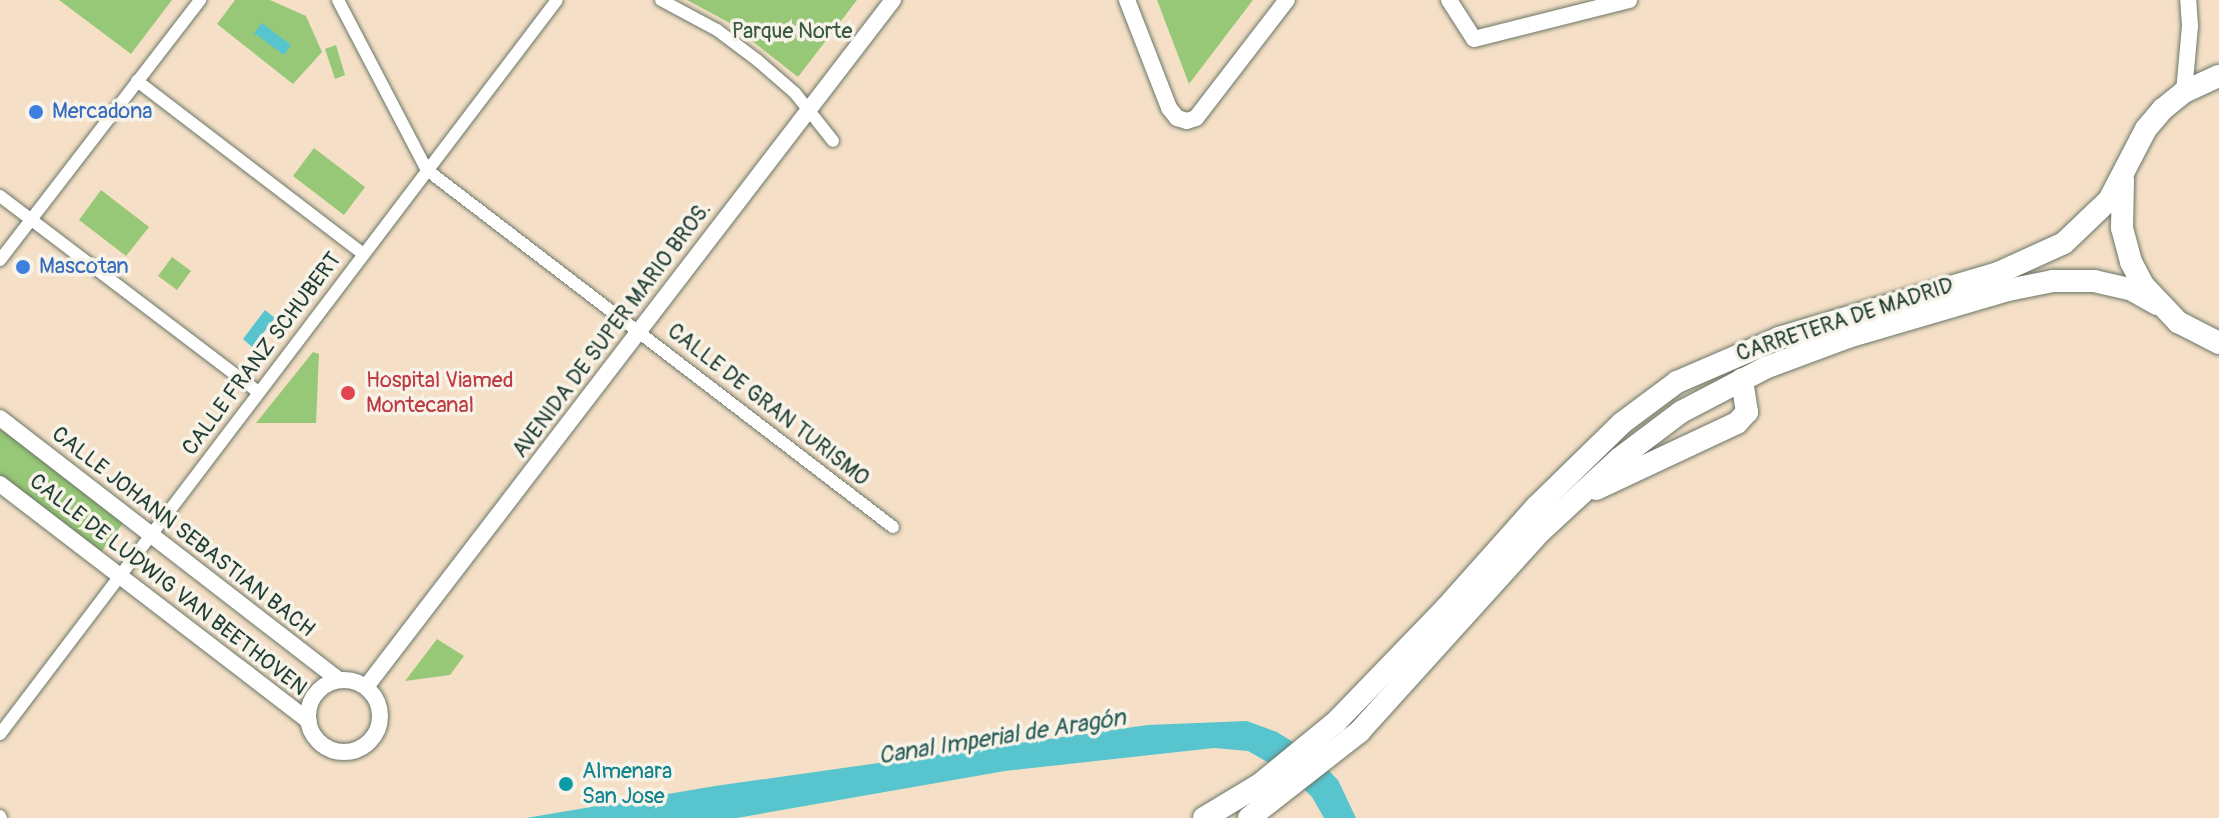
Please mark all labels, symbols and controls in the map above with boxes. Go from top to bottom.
park label: Parque Norte [732,19,852,45]
place label: Mercadona [52,99,153,125]
marker: Mercadona [27,103,45,121]
street label: AVENIDA DE SUPER MARIO BROS. [507,197,717,463]
street label: CALLE FRANZ SCHUBERT [177,247,347,461]
place label: Mascotan [39,254,129,280]
marker: Mascotan [14,258,32,276]
street label: CARRETERA DE MADRID [1733,272,1957,368]
street label: CALLE DE GRAN TURISMO [662,318,874,492]
place label: Hospital Viamed Montecanal [366,367,513,418]
marker: Hospital Viamed Montecanal [337,382,359,404]
street label: CALLE JOHANN SEBASTIAN BACH [46,421,320,643]
street label: CALLE DE LUDWIG VAN BEETHOVEN [24,468,312,702]
water label: Canal Imperial de Aragón [876,703,1128,771]
place label: Almenara San Jose [582,758,672,810]
marker: Almenara San Jose [557,775,575,793]

